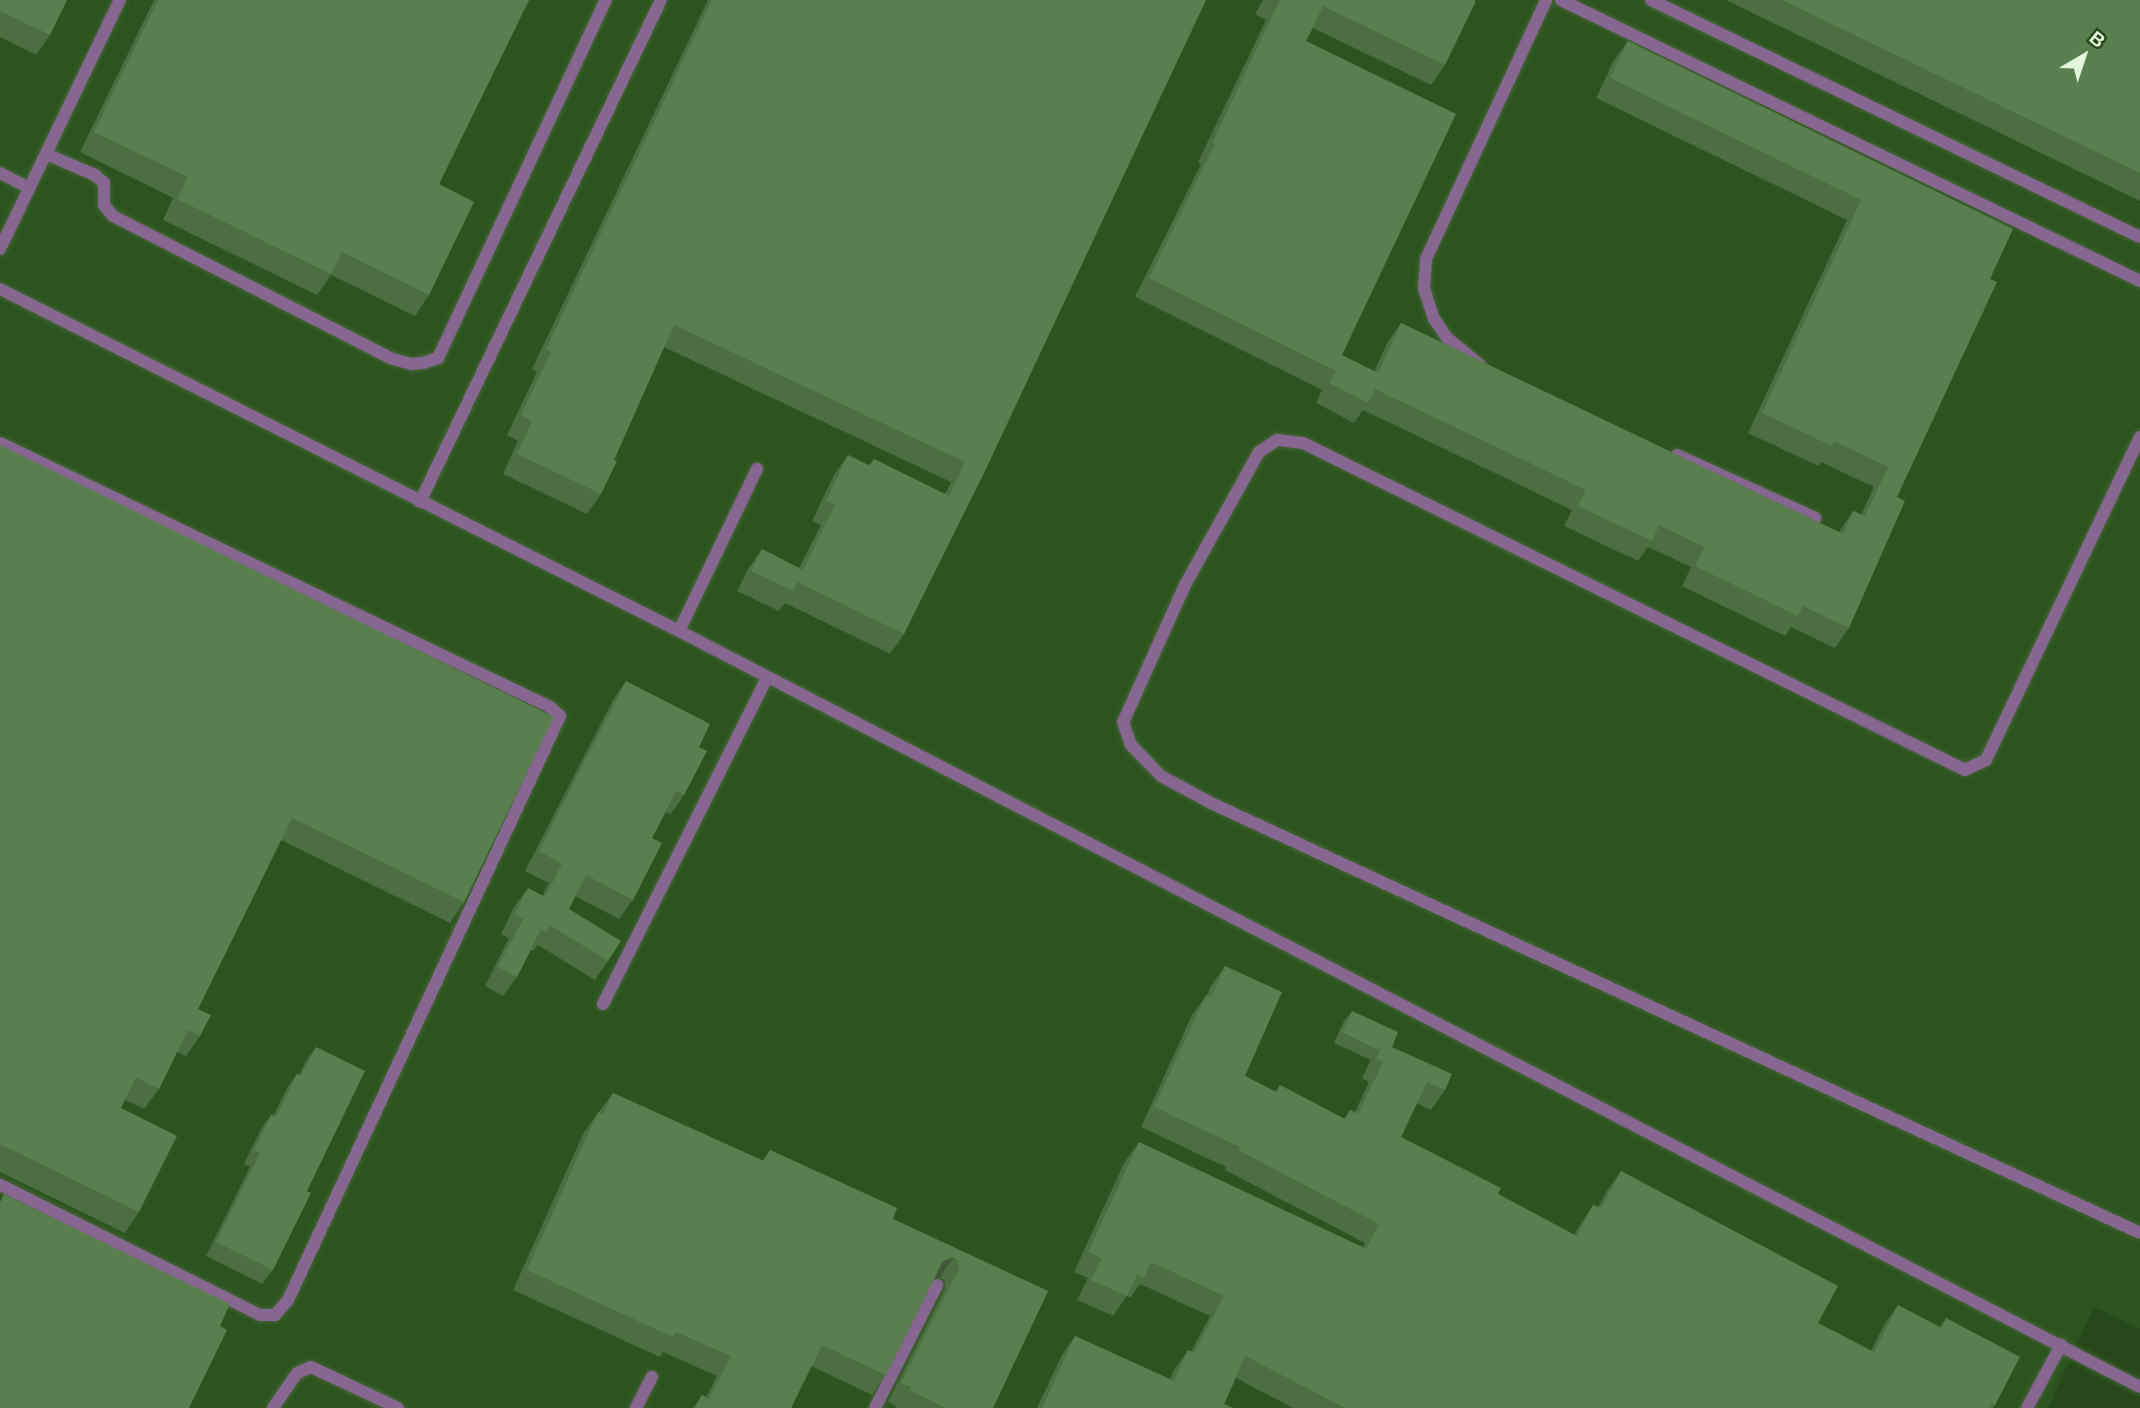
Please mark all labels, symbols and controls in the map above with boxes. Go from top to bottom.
north arrow [2049,21,2119,91]
text: B [2086,27,2109,52]

